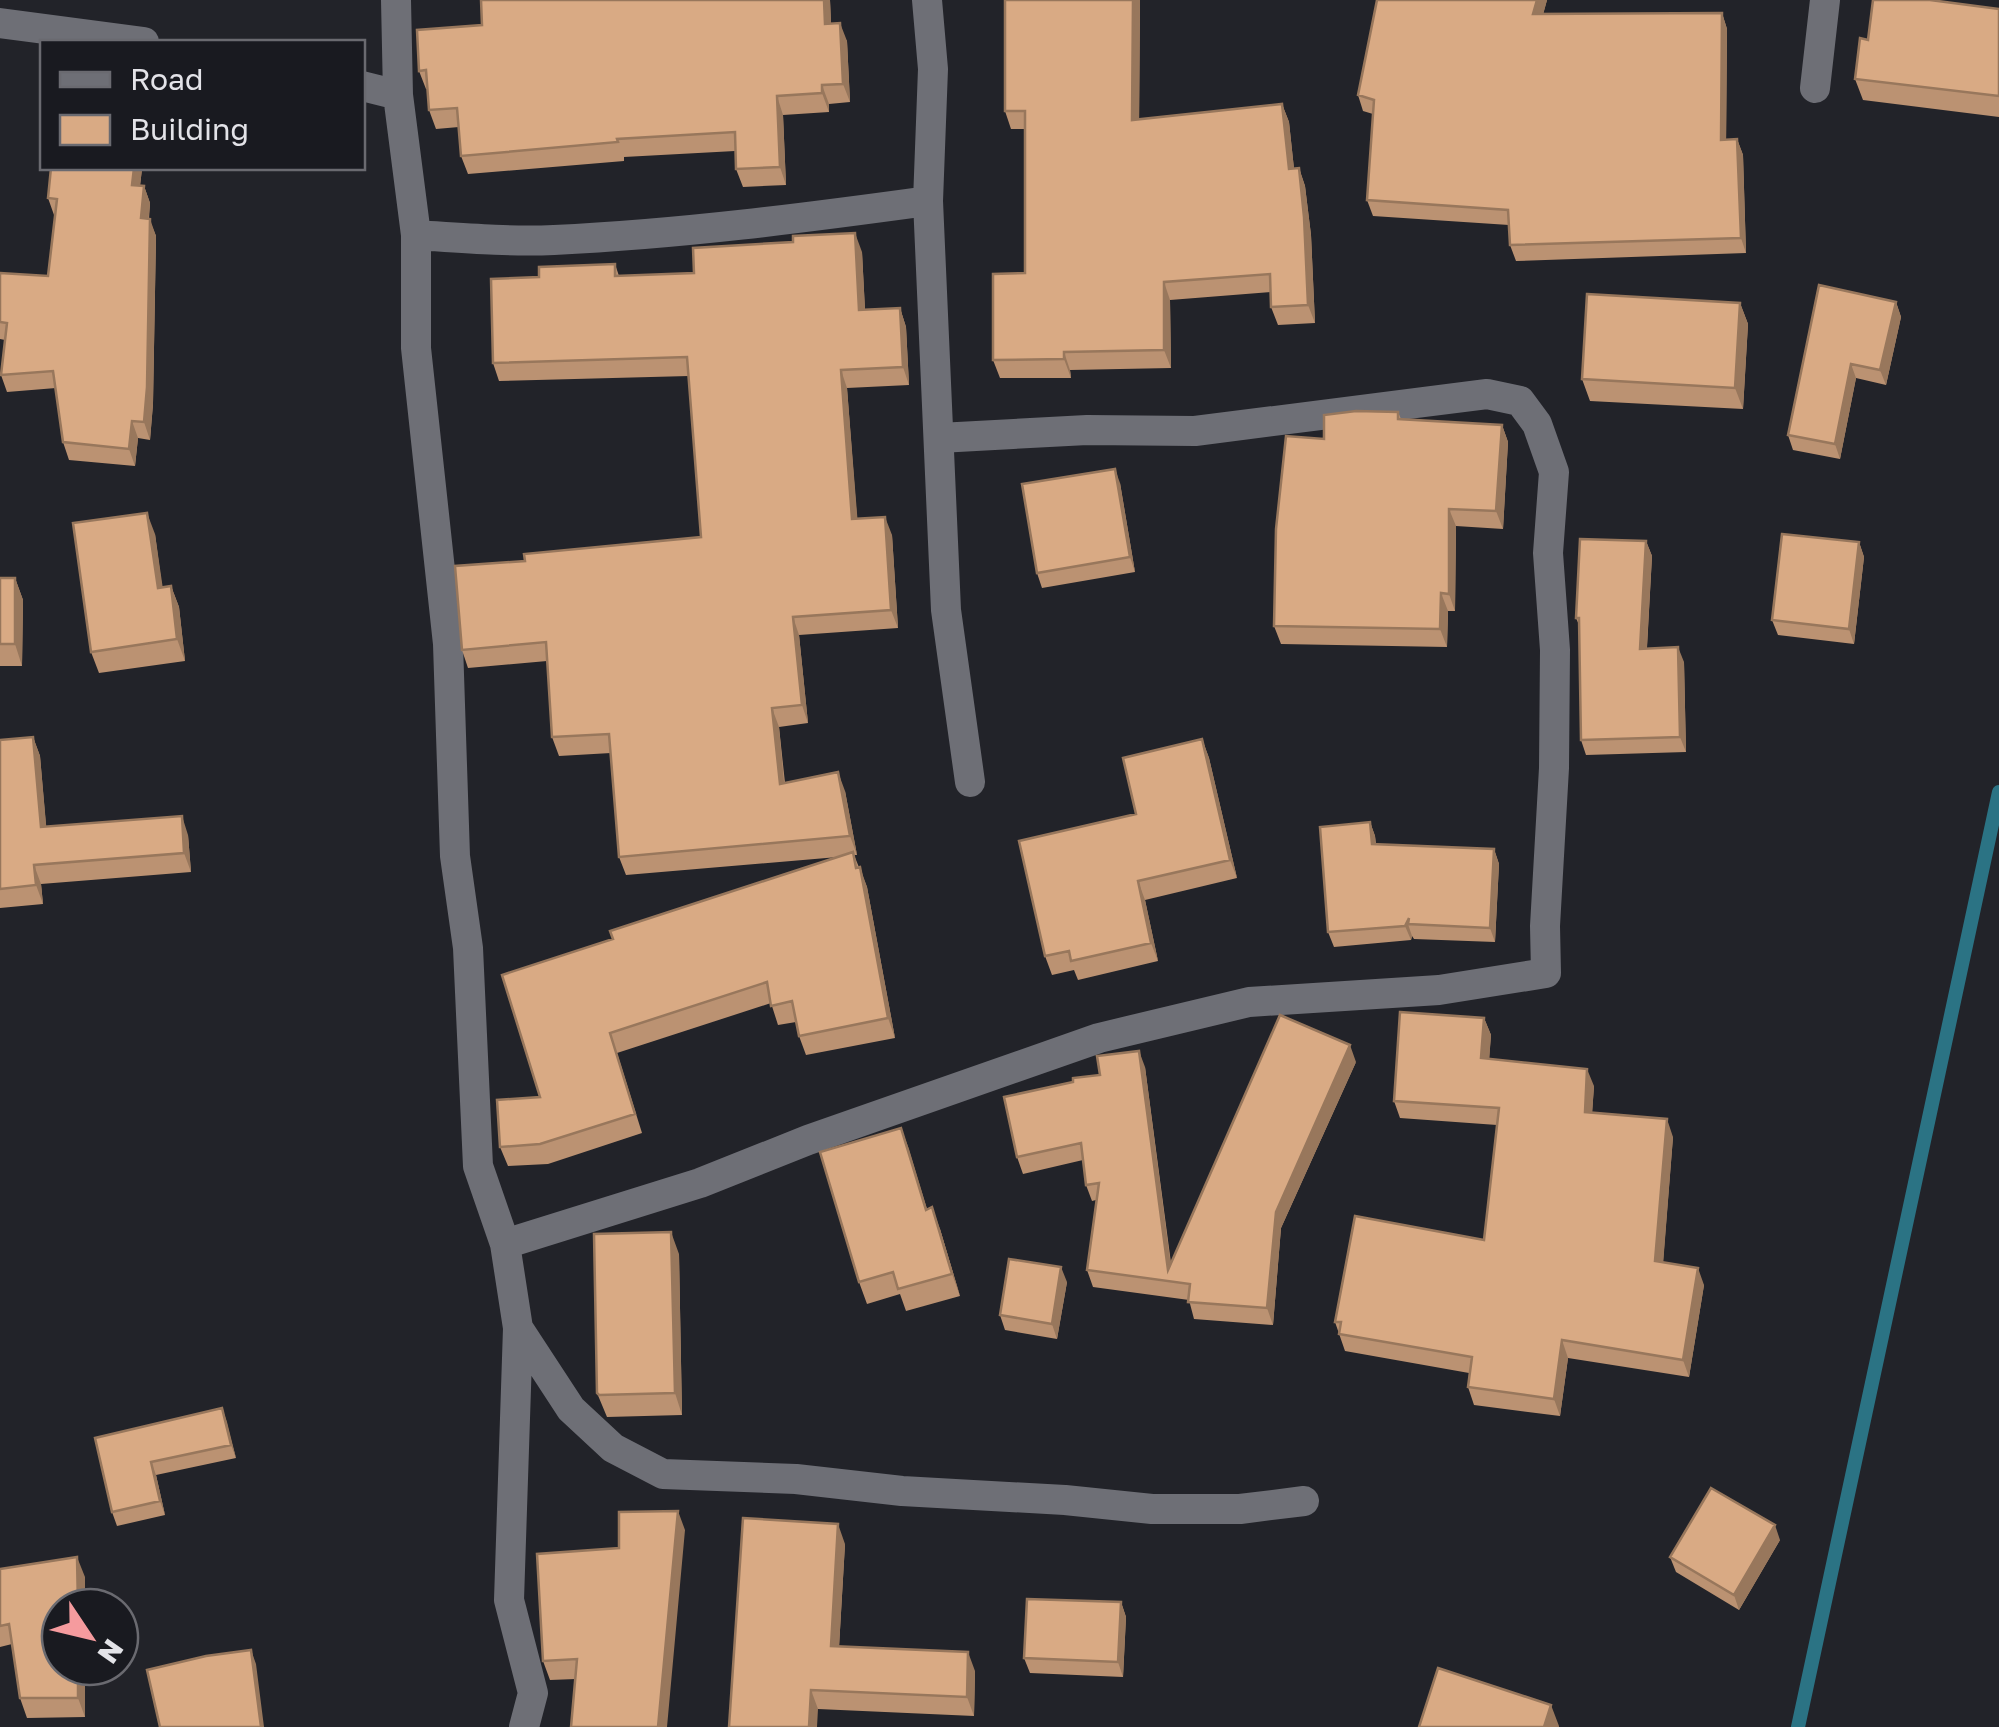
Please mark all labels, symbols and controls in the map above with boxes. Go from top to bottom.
legend [40,40,365,170]
text: Road [130,61,204,97]
text: Building [130,111,249,147]
north arrow [40,1587,140,1687]
text: N [91,1633,131,1670]

